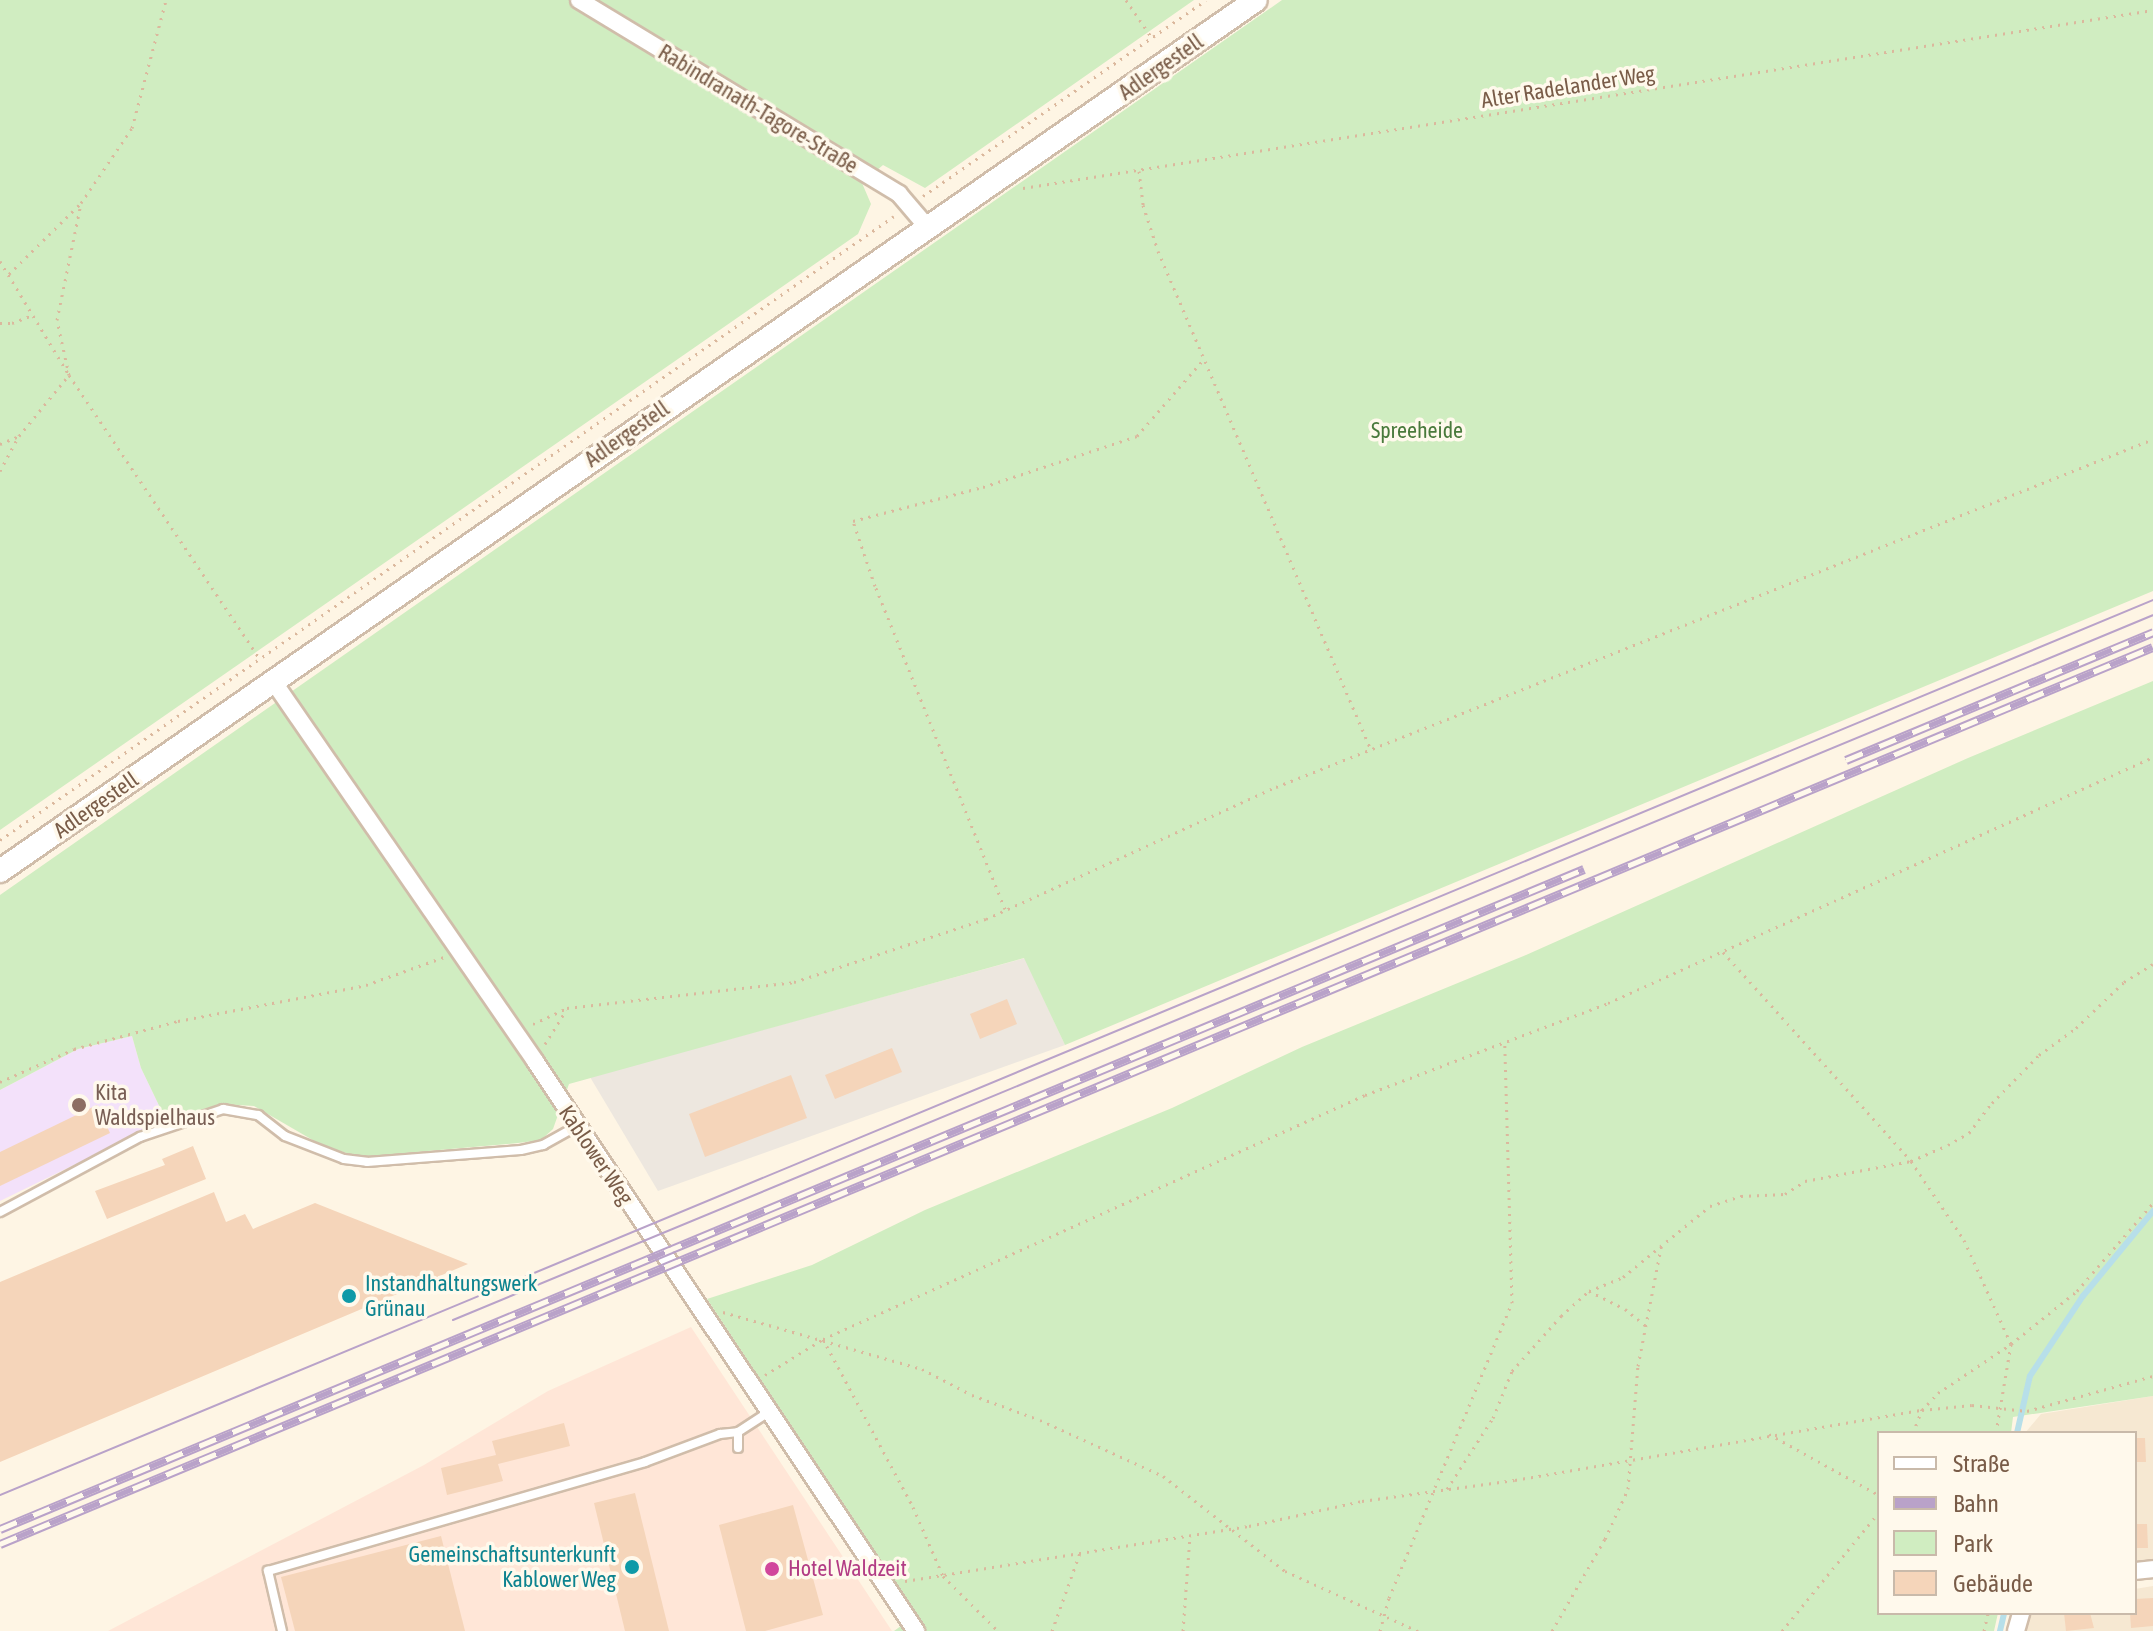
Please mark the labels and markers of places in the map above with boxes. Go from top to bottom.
place label: Kita Waldspielhaus [95,1079,215,1130]
marker: Kita Waldspielhaus [70,1096,88,1114]
place label: Instandhaltungswerk Grünau [365,1270,537,1322]
marker: Instandhaltungswerk Grünau [340,1287,358,1305]
place label: Gemeinschaftsunterkunft Kablower Weg [409,1541,616,1592]
place label: Hotel Waldzeit [788,1556,907,1582]
marker: Gemeinschaftsunterkunft Kablower Weg [623,1558,641,1576]
marker: Hotel Waldzeit [763,1560,781,1578]

